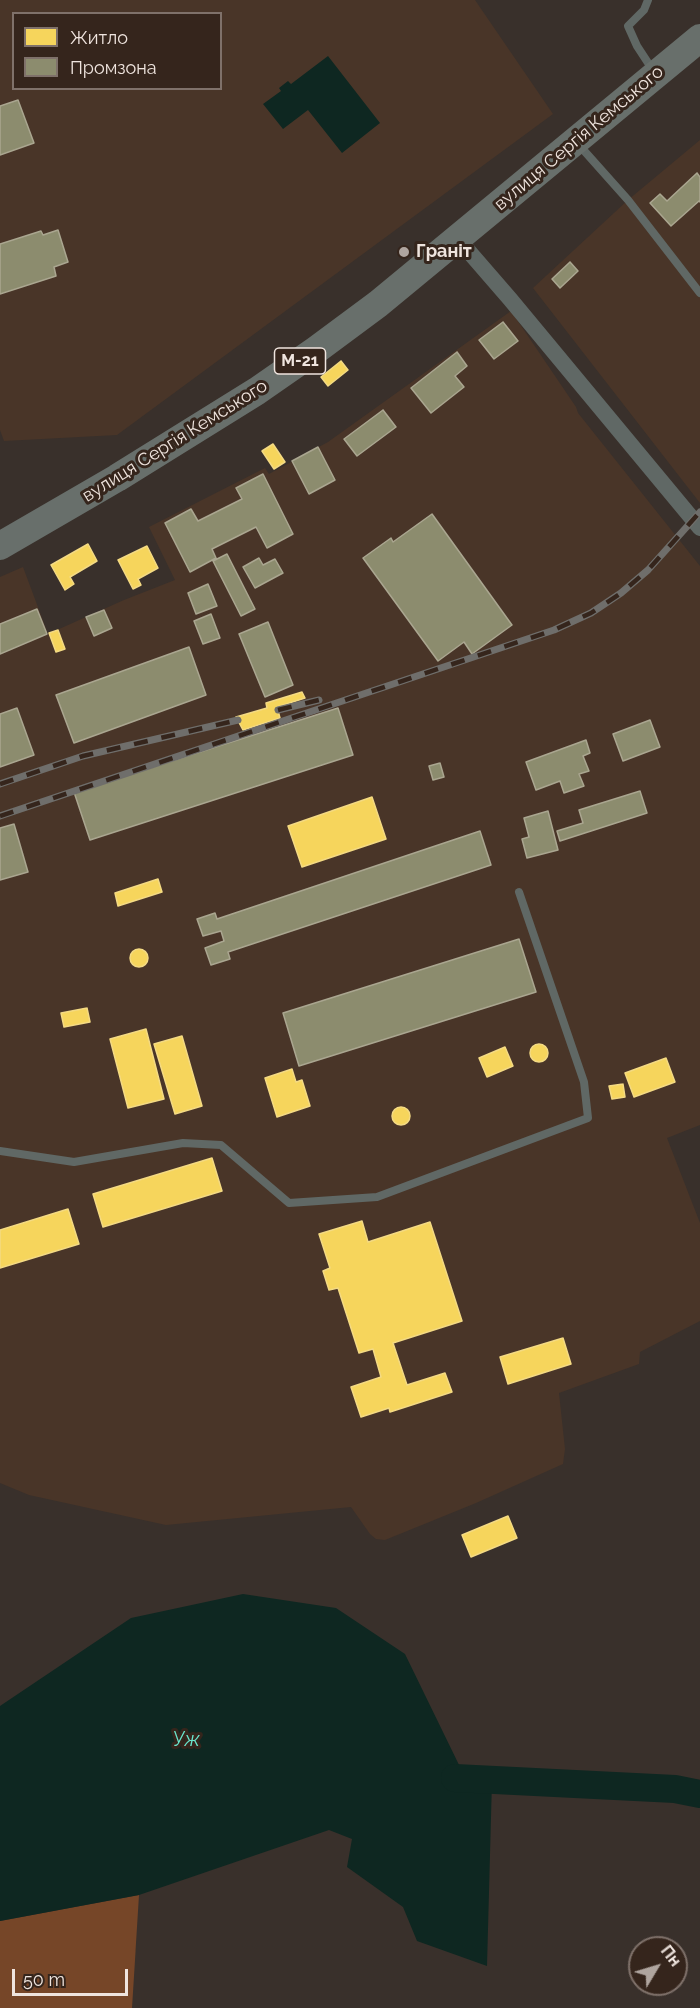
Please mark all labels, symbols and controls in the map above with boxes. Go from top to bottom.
legend [12,12,222,90]
text: Житло [70,27,128,48]
text: Промзона [70,57,157,78]
street label: вулиця Сергія Кемського [490,61,668,215]
place label: Граніт [416,241,472,263]
marker: Граніт [397,245,411,259]
road number: М-21 [274,348,326,374]
street label: вулиця Сергія Кемського [78,375,272,507]
water label: Уж [172,1728,200,1752]
north arrow [628,1936,688,1996]
text: Пн [657,1942,685,1970]
scale bar [15,1957,130,1995]
text: 50 m [23,1969,65,1990]

